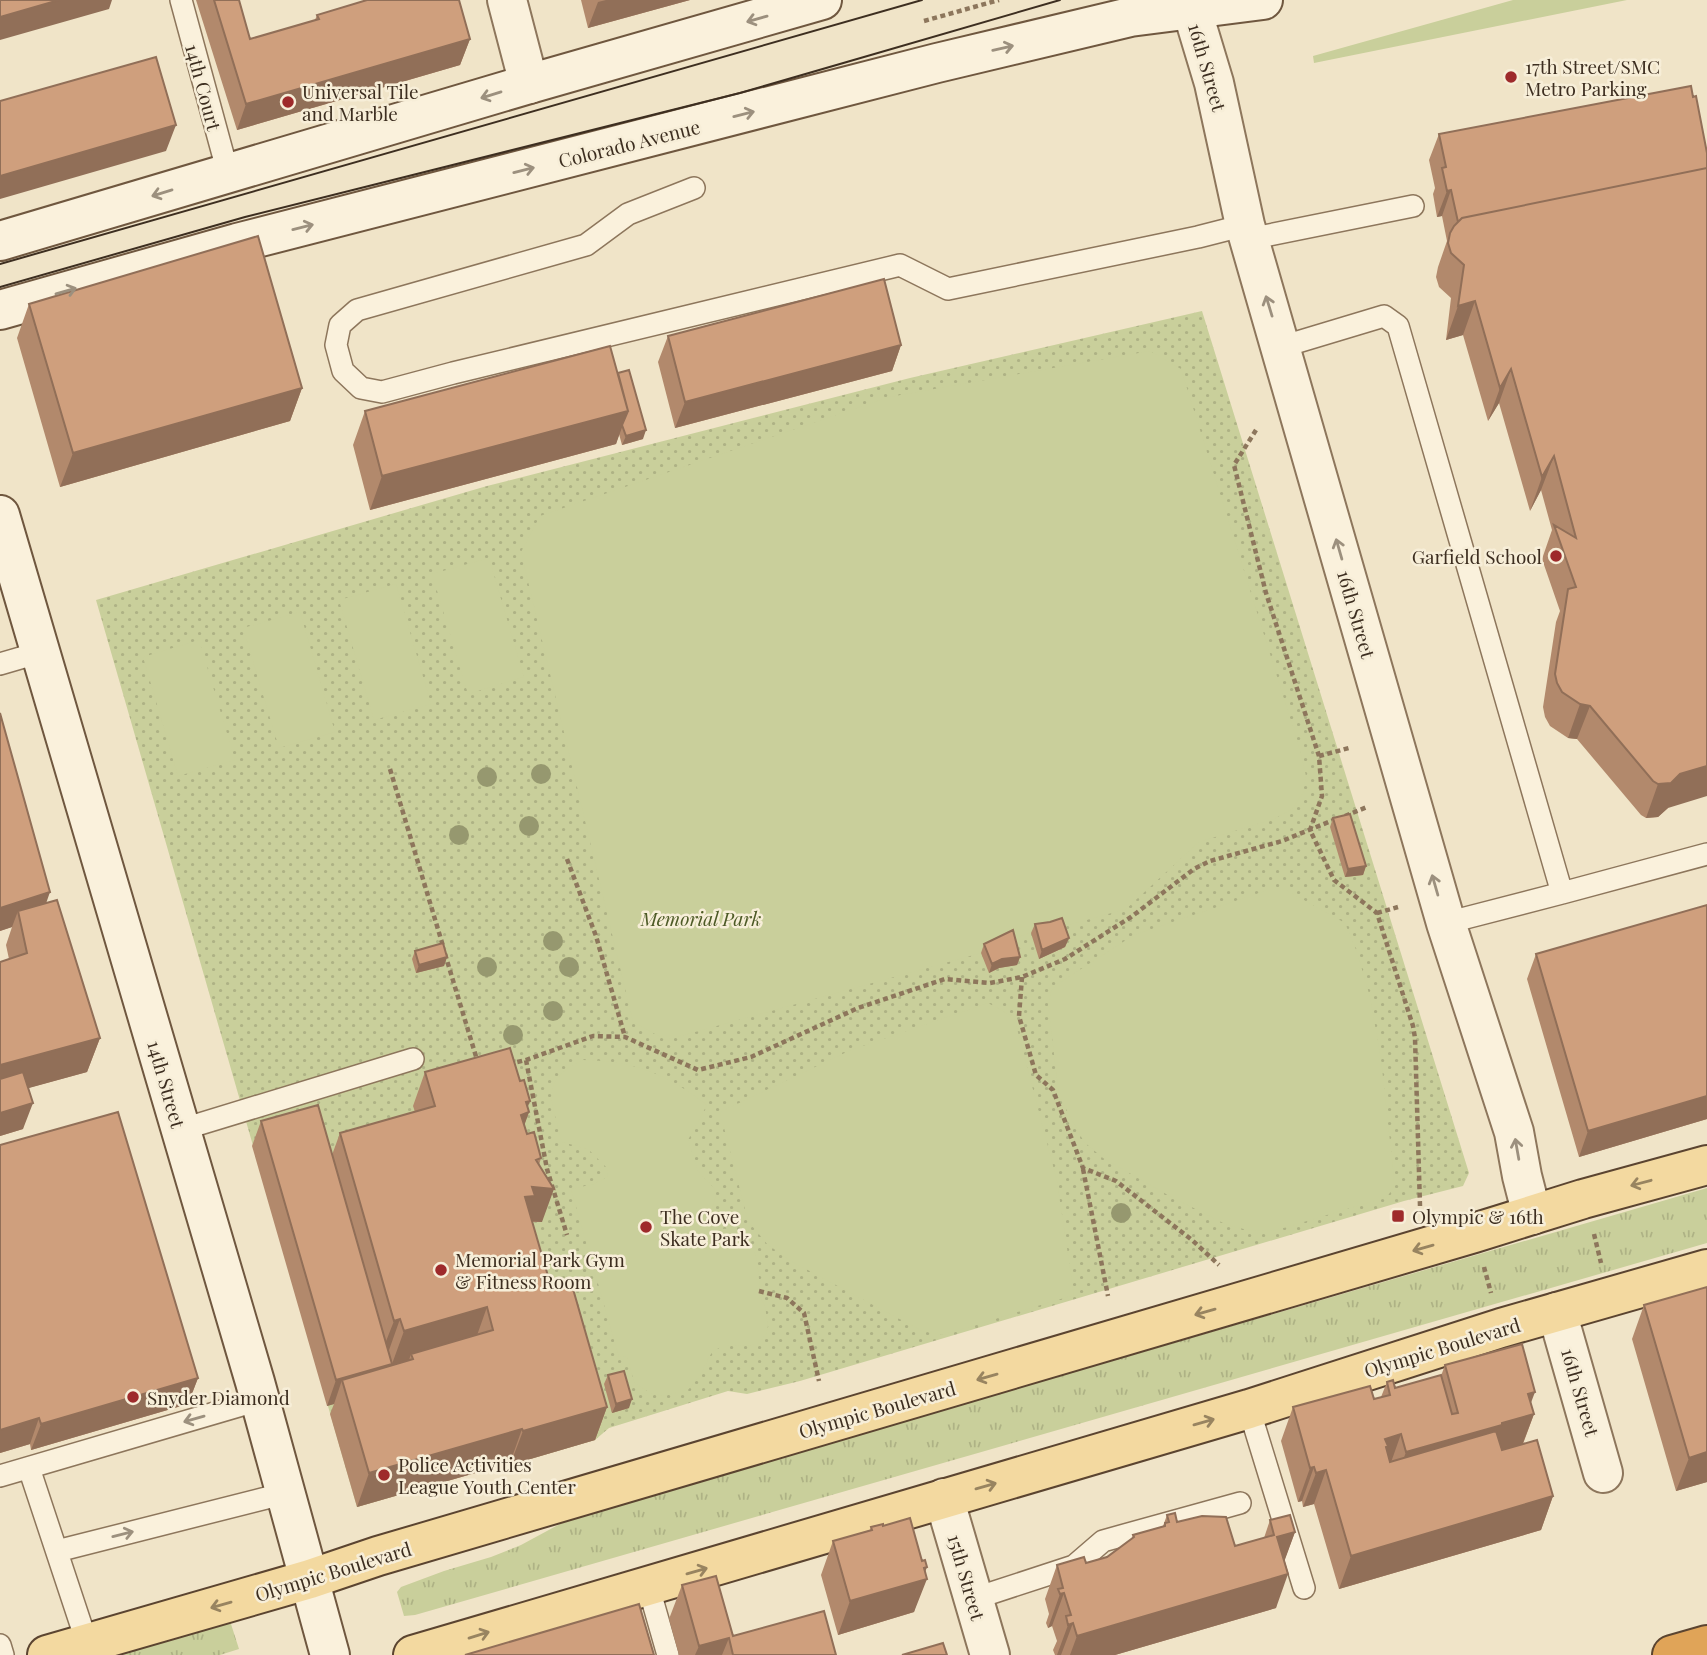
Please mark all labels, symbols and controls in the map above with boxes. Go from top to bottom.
one-way arrow [746,13,768,26]
street label: 16th Street [1183,20,1233,114]
one-way arrow [991,40,1014,54]
street label: 14th Court [180,41,228,133]
place label: 17th Street/SMC Metro Parking [1525,53,1660,101]
marker: 17th Street/SMC Metro Parking [1503,69,1519,85]
place label: Universal Tile and Marble [302,78,419,126]
one-way arrow [480,90,502,103]
marker: Universal Tile and Marble [280,94,296,110]
one-way arrow [732,107,755,120]
street label: Colorado Avenue [555,113,703,173]
one-way arrow [513,163,535,176]
one-way arrow [152,187,174,200]
one-way arrow [291,220,314,233]
one-way arrow [55,284,77,297]
one-way arrow [1261,296,1274,318]
one-way arrow [1331,538,1344,560]
place label: Garfield School [1412,543,1543,569]
marker: Garfield School [1548,548,1564,564]
street label: 16th Street [1332,567,1382,661]
one-way arrow [1428,874,1441,897]
park label: Memorial Park [640,905,762,931]
street label: 14th Street [142,1037,192,1131]
one-way arrow [1510,1138,1523,1161]
one-way arrow [1630,1177,1652,1190]
place label: The Cove Skate Park [660,1203,751,1251]
place label: Olympic & 16th [1412,1203,1544,1229]
marker: Olympic & 16th [1390,1208,1406,1224]
marker: The Cove Skate Park [638,1219,654,1235]
one-way arrow [1412,1242,1434,1255]
place label: Memorial Park Gym & Fitness Room [455,1246,625,1294]
marker: Memorial Park Gym & Fitness Room [433,1262,449,1278]
one-way arrow [1194,1307,1216,1320]
street label: Olympic Boulevard [1361,1311,1523,1383]
street label: 16th Street [1556,1345,1606,1439]
one-way arrow [976,1371,998,1384]
street label: Olympic Boulevard [795,1374,959,1444]
place label: Snyder Diamond [147,1384,290,1410]
marker: Snyder Diamond [125,1389,141,1405]
one-way arrow [183,1414,205,1427]
one-way arrow [1193,1414,1215,1427]
place label: Police Activities League Youth Center [398,1451,576,1499]
marker: Police Activities League Youth Center [376,1467,392,1483]
one-way arrow [974,1478,996,1491]
one-way arrow [111,1527,134,1540]
street label: 15th Street [942,1531,992,1623]
street label: Olympic Boulevard [252,1535,414,1607]
one-way arrow [686,1563,708,1576]
one-way arrow [210,1600,232,1613]
one-way arrow [468,1628,490,1641]

